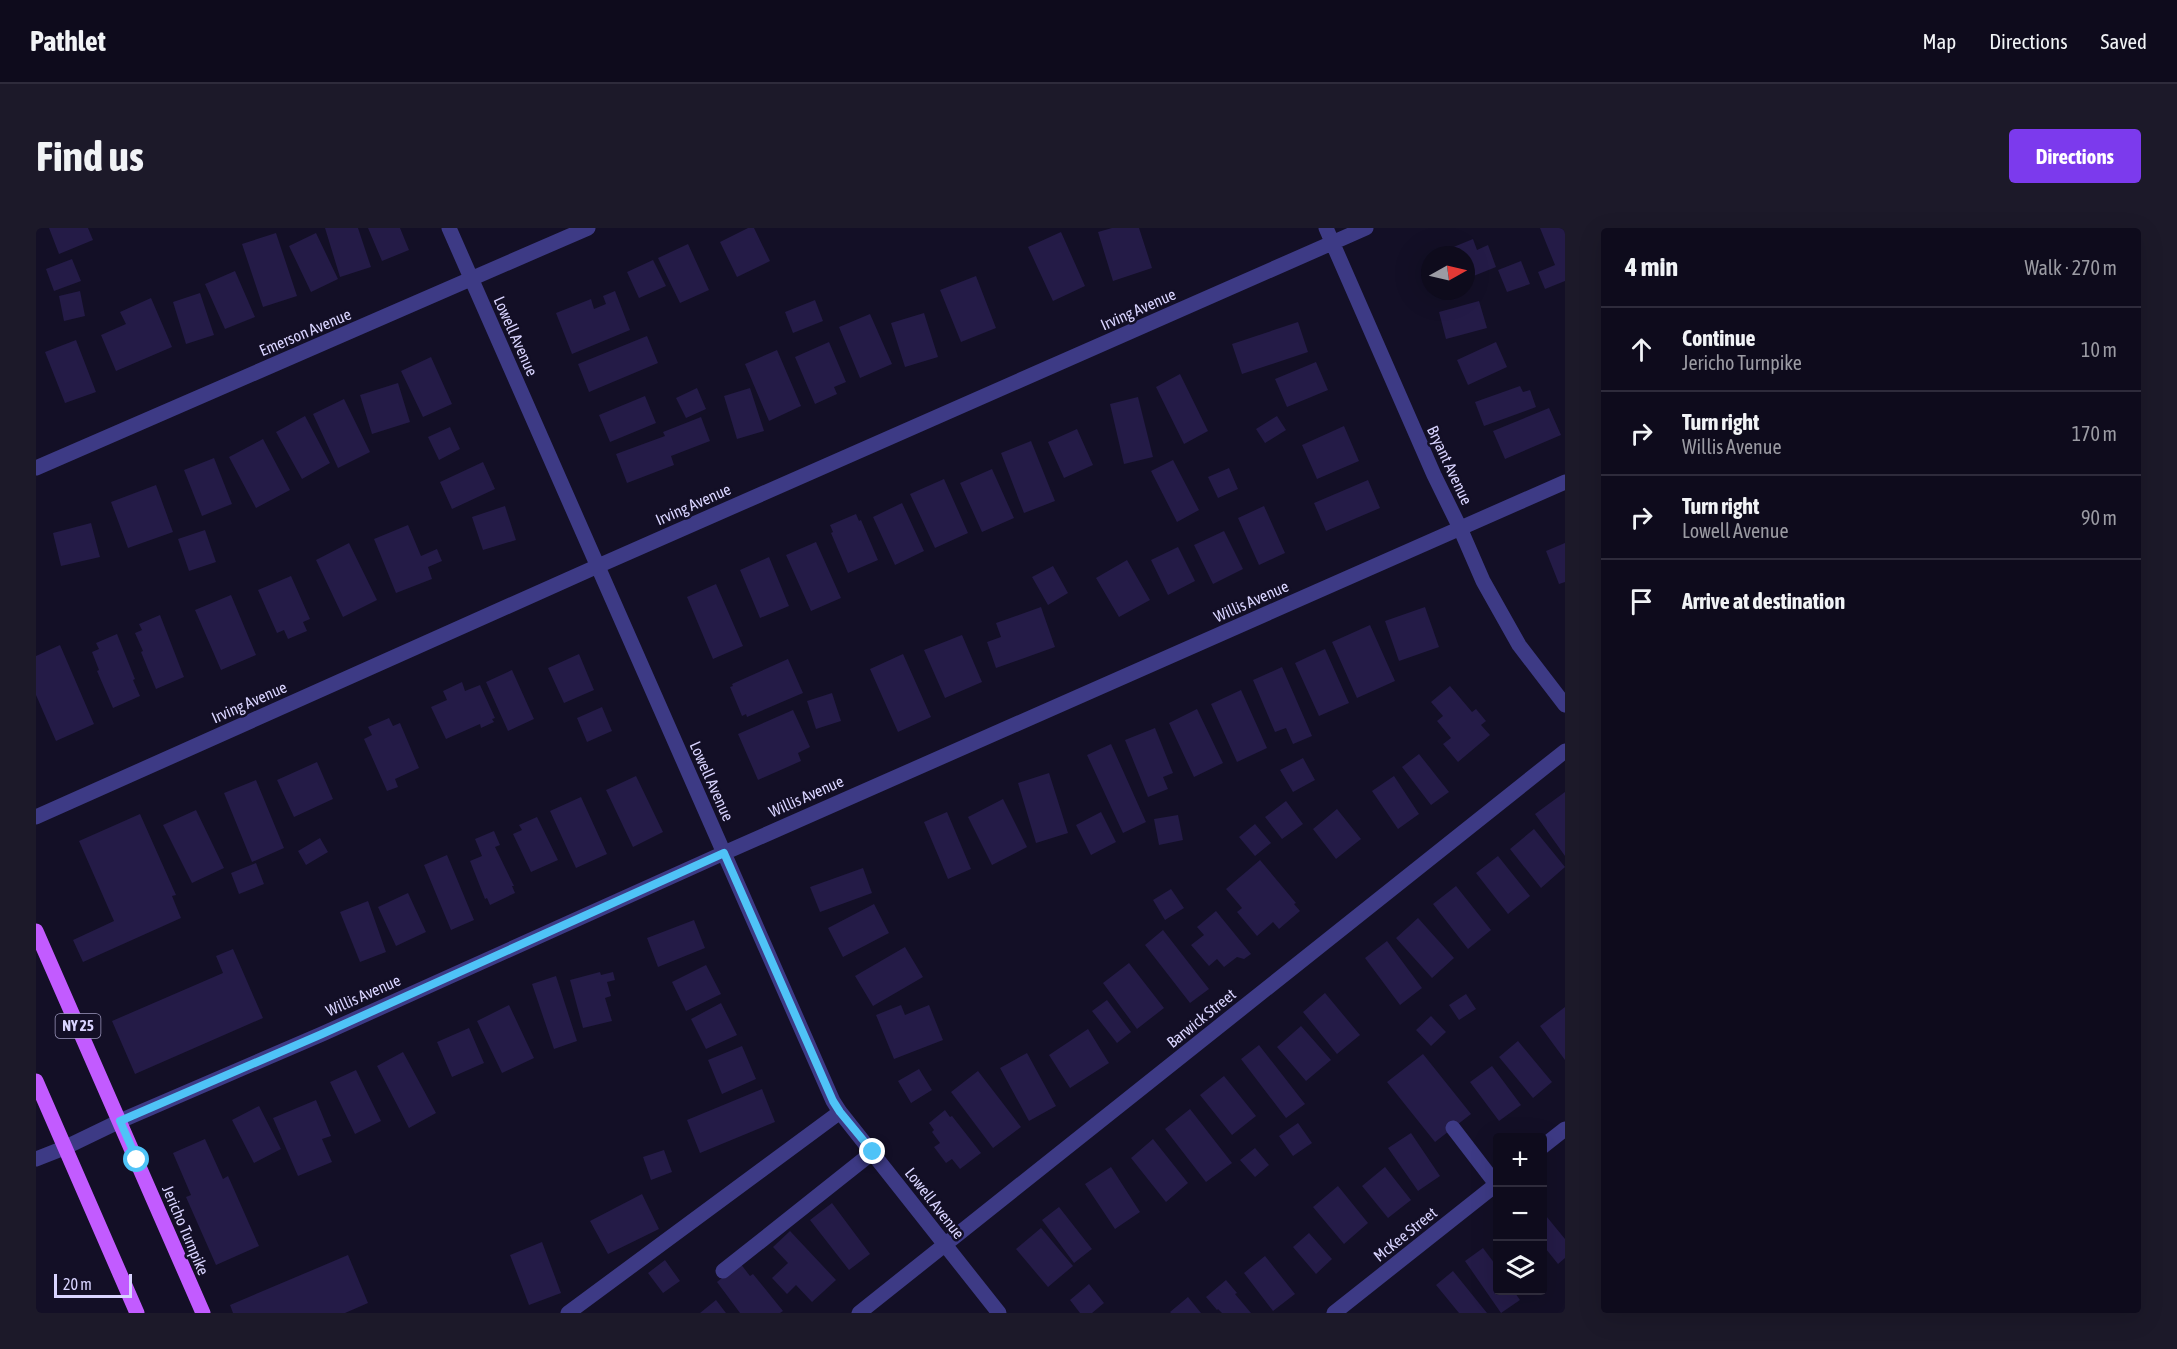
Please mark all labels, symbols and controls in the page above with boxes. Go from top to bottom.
text: Pathlet [30,25,106,57]
text: Map [1922,29,1956,53]
text: Directions [1989,29,2068,53]
text: Saved [2101,29,2147,53]
button: Directions [2009,129,2141,183]
text: Find us [36,132,144,180]
north arrow [1421,246,1475,300]
text: 4 min [1625,252,1678,282]
text: Walk · 270 m [2025,256,2117,279]
street label: Irving Avenue [1098,284,1179,334]
street label: Lowell Avenue [490,293,542,379]
street label: Emerson Avenue [257,305,353,359]
text: Continue [1682,325,1756,351]
icon: ahead [1625,333,1658,366]
text: 10 m [2081,338,2117,361]
text: Jericho Turnpike [1682,351,1802,374]
text: Turn right [1682,409,1759,435]
icon: right [1625,417,1658,450]
text: 170 m [2072,422,2117,445]
street label: Bryant Avenue [1423,423,1476,508]
text: Willis Avenue [1682,435,1781,458]
street label: Irving Avenue [653,479,734,529]
text: Turn right [1682,493,1759,519]
icon: right [1625,501,1658,534]
text: 90 m [2081,506,2117,529]
text: Lowell Avenue [1682,519,1788,542]
street label: Willis Avenue [1211,577,1291,625]
icon: arrive [1625,585,1658,618]
text: Arrive at destination [1682,588,1845,614]
street label: Irving Avenue [209,677,290,727]
street label: Lowell Avenue [686,738,738,824]
street label: Willis Avenue [766,772,846,820]
street label: Willis Avenue [323,971,403,1019]
street label: Barwick Street [1163,985,1239,1051]
road number: NY 25 [56,1014,100,1038]
map controls [1493,1133,1547,1295]
button: + [1493,1133,1547,1187]
route end [859,1138,885,1164]
route start [123,1146,149,1172]
street label: Lowell Avenue [902,1164,968,1242]
street label: Jericho Turnpike [158,1182,213,1278]
button: − [1493,1187,1547,1241]
street label: McKee Street [1370,1203,1440,1265]
button: layers [1493,1241,1547,1295]
scale bar [54,1271,132,1298]
text: 20 m [63,1275,92,1293]

